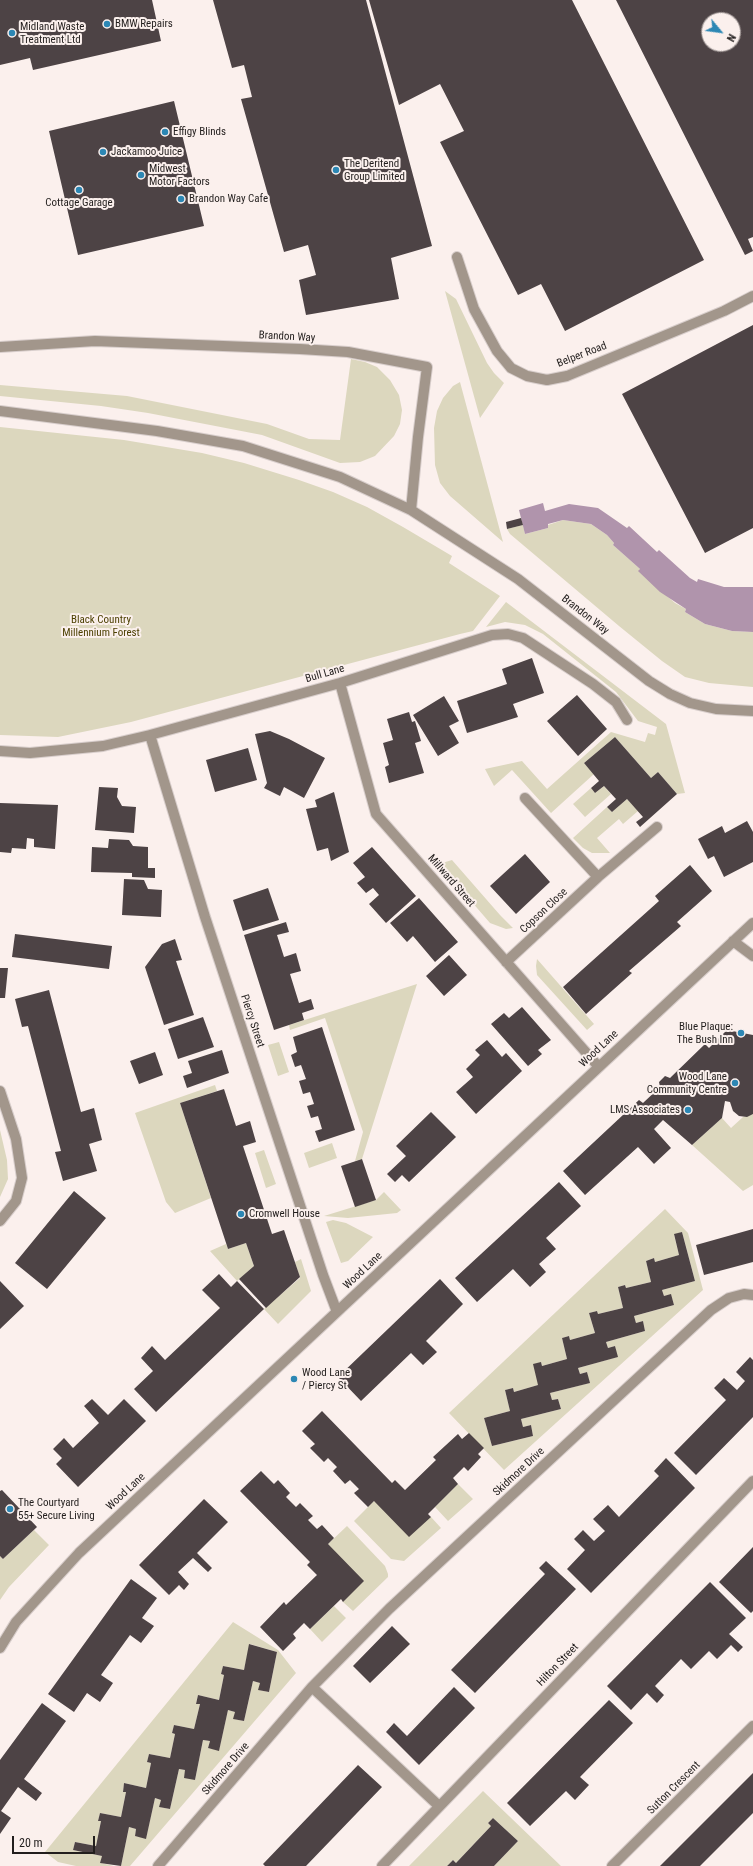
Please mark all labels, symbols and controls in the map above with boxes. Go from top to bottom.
north arrow [701,12,741,52]
place label: BMW Repairs [115,17,173,31]
marker: BMW Repairs [102,19,112,29]
place label: Midland Waste Treatment Ltd [20,20,84,46]
marker: Midland Waste Treatment Ltd [7,28,17,38]
text: N [724,31,738,44]
place label: Effigy Blinds [173,125,226,139]
marker: Effigy Blinds [160,127,170,137]
place label: Jackamoo Juice [111,145,182,159]
marker: Jackamoo Juice [98,147,108,157]
place label: The Deritend Group Limited [344,157,405,183]
place label: Midwest Motor Factors [149,162,210,188]
marker: The Deritend Group Limited [331,165,341,175]
marker: Midwest Motor Factors [136,170,146,180]
marker: Cottage Garage [74,185,84,195]
place label: Brandon Way Cafe [189,192,268,206]
marker: Brandon Way Cafe [176,194,186,204]
place label: Cottage Garage [45,196,113,210]
street label: Brandon Way [258,329,316,345]
street label: Belper Road [555,339,609,371]
street label: Brandon Way [559,592,611,638]
park label: Black Country Millennium Forest [62,613,140,639]
street label: Bull Lane [304,662,346,686]
street label: Millward Street [425,852,477,910]
street label: Copson Close [518,886,570,936]
street label: Piercy Street [237,993,267,1049]
place label: Blue Plaque: The Bush Inn [677,1020,733,1046]
street label: Wood Lane [577,1028,621,1070]
marker: Blue Plaque: The Bush Inn [736,1028,746,1038]
place label: Wood Lane Community Centre [647,1070,727,1096]
marker: Wood Lane Community Centre [730,1078,740,1088]
place label: LMS Associates [610,1103,680,1117]
marker: LMS Associates [683,1105,693,1115]
place label: Cromwell House [249,1207,320,1221]
marker: Cromwell House [236,1209,246,1219]
street label: Wood Lane [341,1250,385,1292]
place label: Wood Lane / Piercy St [302,1366,350,1392]
marker: Wood Lane / Piercy St [289,1374,299,1384]
street label: Skidmore Drive [491,1445,547,1499]
street label: Wood Lane [104,1471,148,1513]
place label: The Courtyard 55+ Secure Living [18,1496,95,1522]
marker: The Courtyard 55+ Secure Living [5,1504,15,1514]
street label: Hilton Street [534,1641,582,1689]
street label: Skidmore Drive [200,1740,252,1798]
street label: Sutton Crescent [645,1759,703,1817]
scale bar [14,1828,97,1854]
text: 20 m [19,1836,43,1850]

